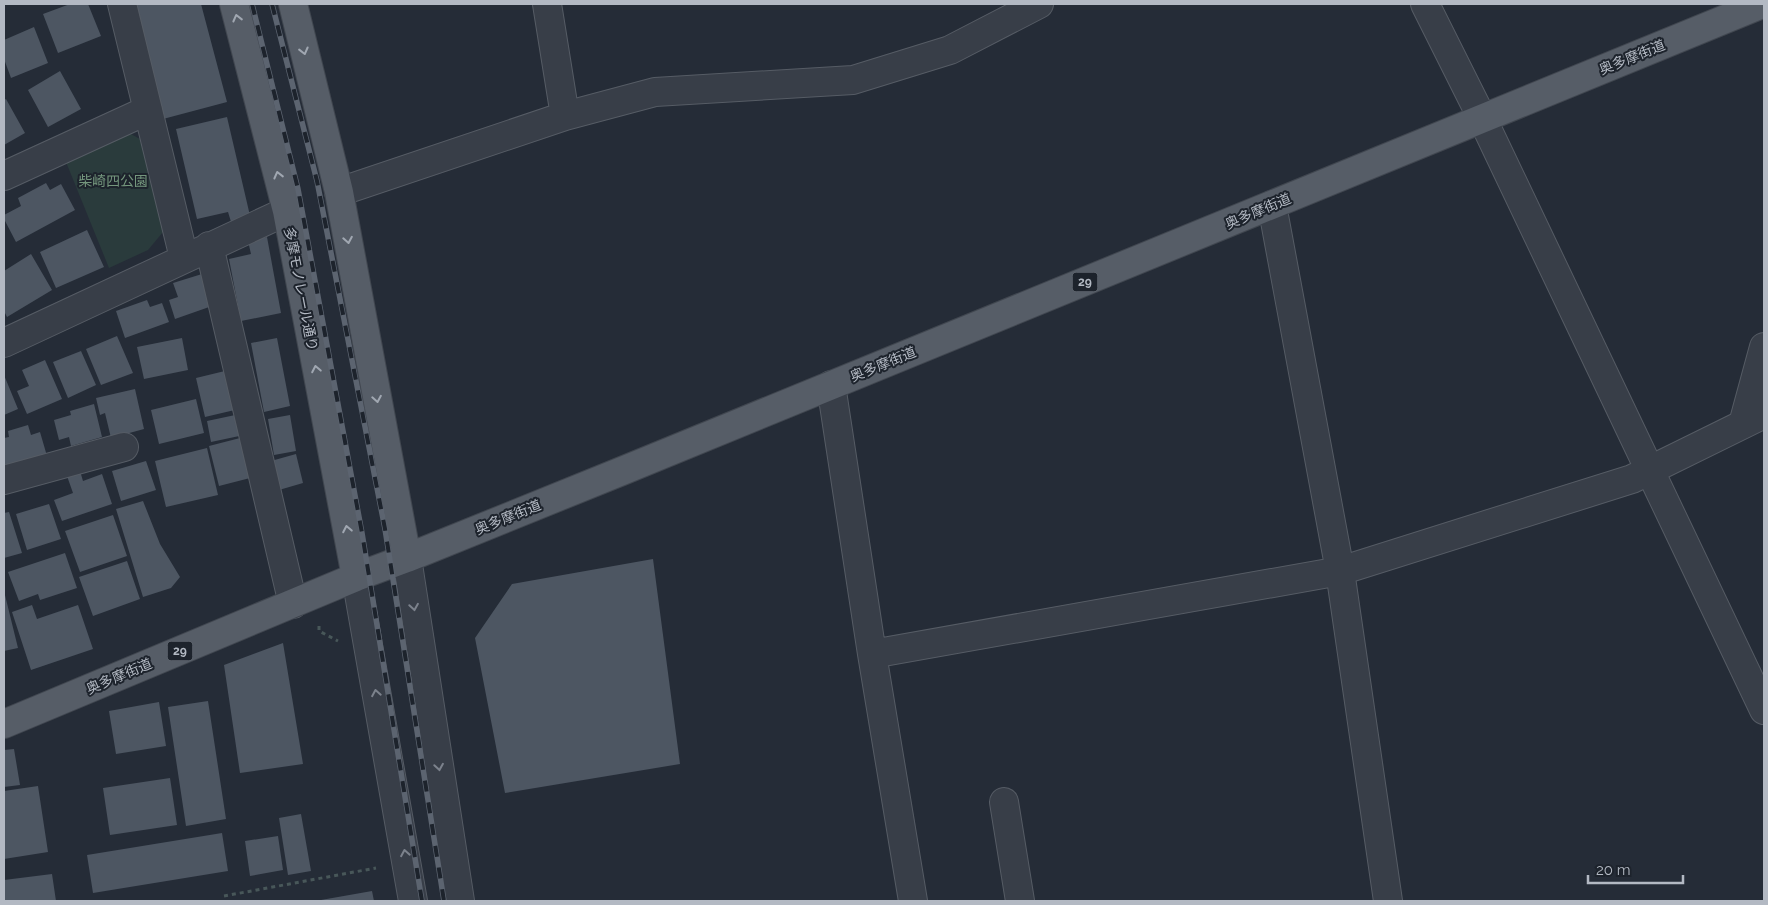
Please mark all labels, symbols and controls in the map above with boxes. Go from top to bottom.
one-way arrow [232,14,243,23]
street label: 奥多摩街道 [1597,36,1667,78]
one-way arrow [298,47,309,56]
one-way arrow [273,171,284,180]
park label: 柴崎四公園 [78,173,148,189]
street label: 奥多摩街道 [1223,190,1293,232]
street label: 多摩モノレール通り [281,226,321,352]
one-way arrow [342,235,352,244]
road number: 29 [1072,272,1098,292]
street label: 奥多摩街道 [848,343,918,385]
one-way arrow [312,365,322,373]
one-way arrow [372,395,382,404]
street label: 奥多摩街道 [473,496,543,538]
one-way arrow [342,524,352,533]
one-way arrow [409,602,419,611]
road number: 29 [168,641,192,660]
street label: 奥多摩街道 [84,655,154,697]
one-way arrow [372,689,382,698]
one-way arrow [433,764,444,772]
one-way arrow [400,849,410,858]
scale bar [1588,852,1683,884]
text: 20 m [1596,861,1631,879]

